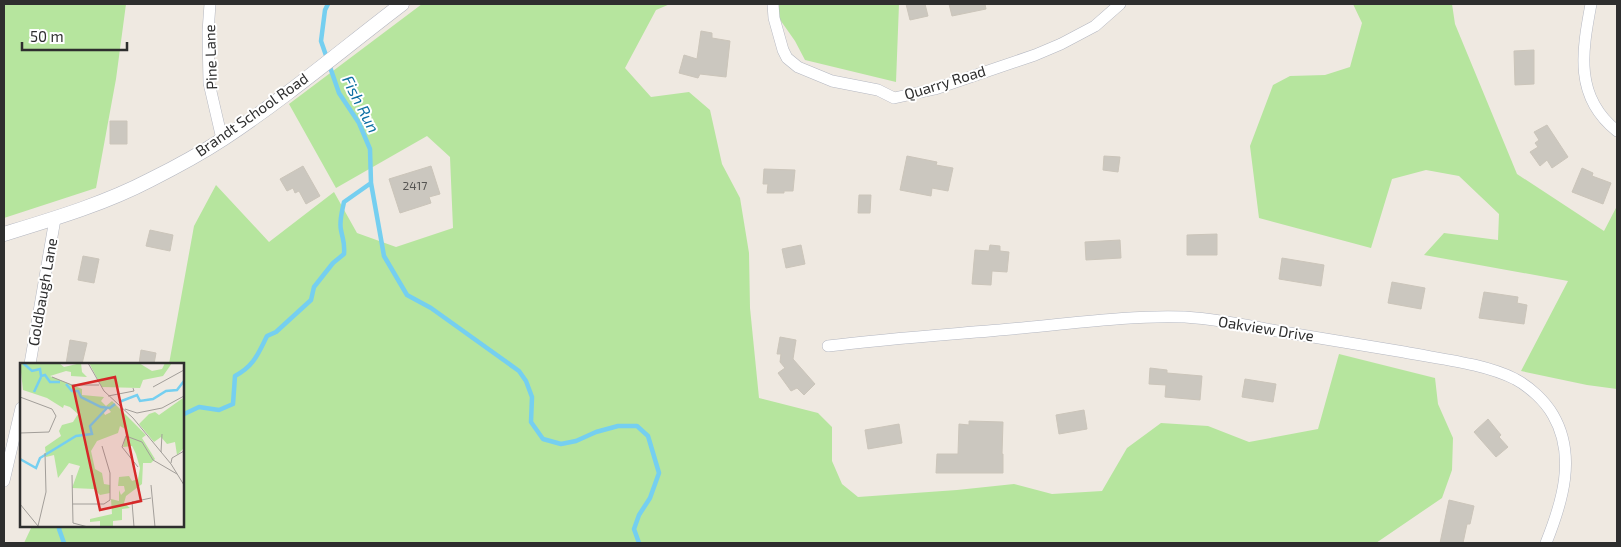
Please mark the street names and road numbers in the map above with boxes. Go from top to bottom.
street label: Pine Lane [200,24,220,90]
street label: Quarry Road [902,61,988,104]
street label: Brandt School Road [192,69,311,160]
street label: Goldbaugh Lane [24,236,60,347]
street label: Oakview Drive [1217,312,1315,344]

